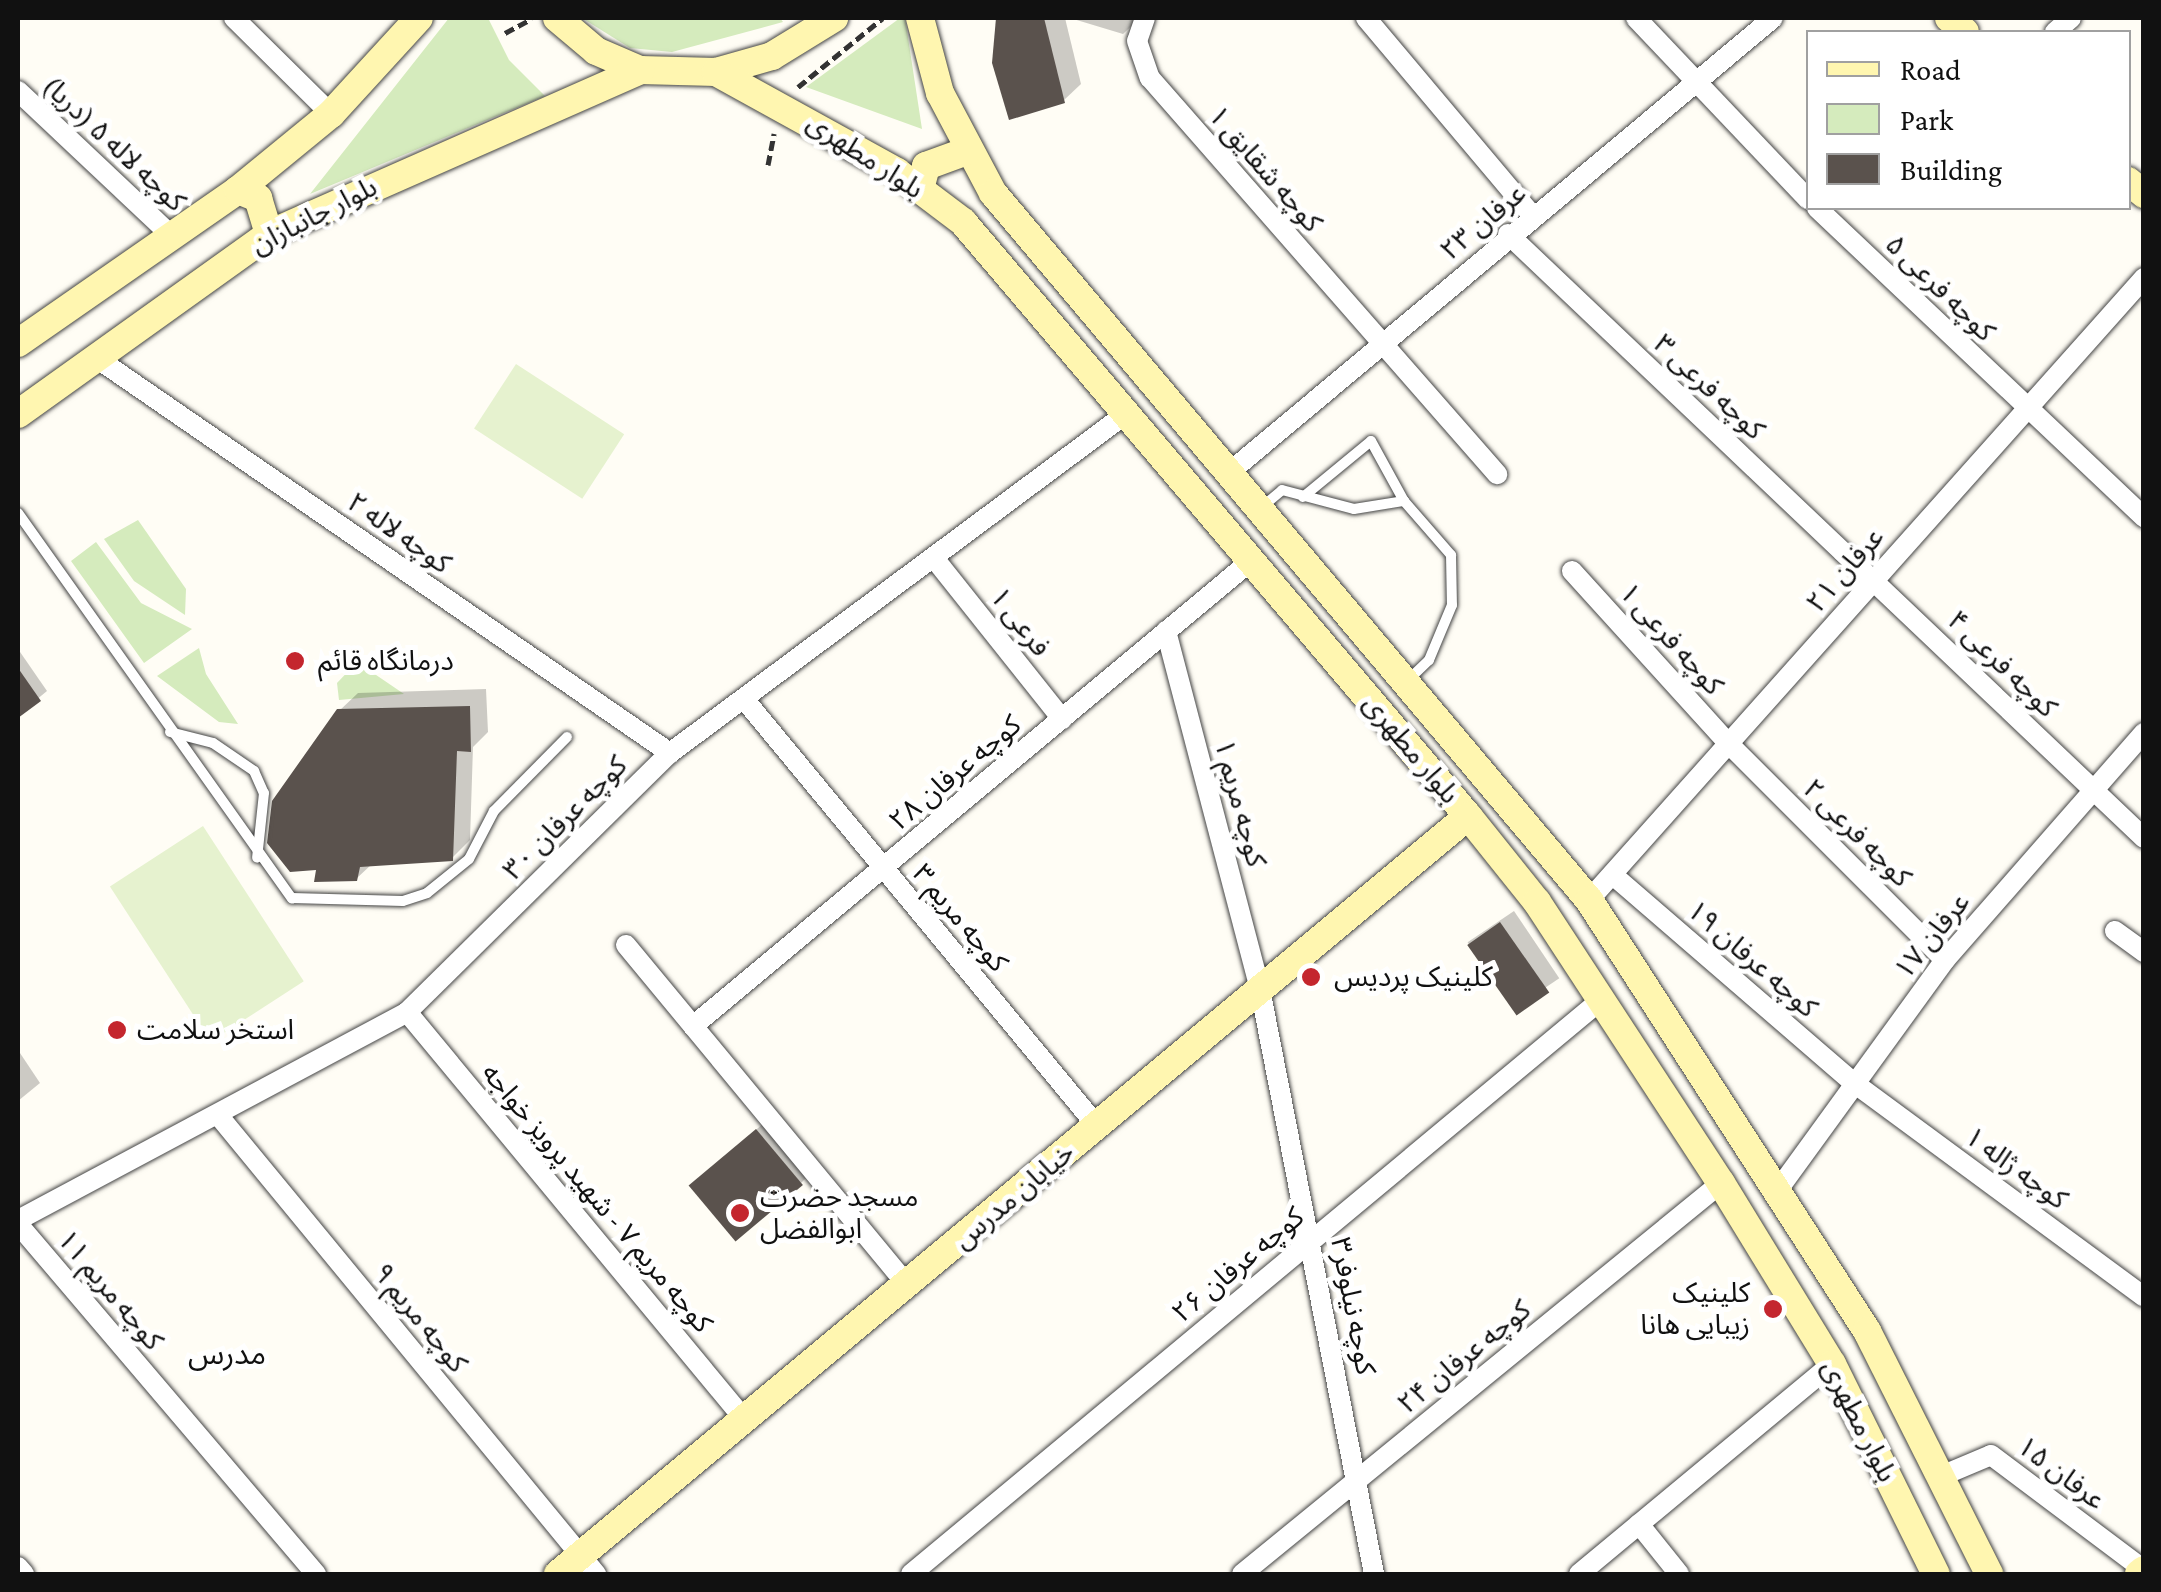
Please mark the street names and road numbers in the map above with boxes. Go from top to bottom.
street label: کوچه لاله ۵ (دریا) [36,69,192,219]
street label: کوچه شقایق ۱ [1201,99,1329,239]
street label: بلوار مطهری [800,106,930,206]
street label: بلوار جانبازان [245,170,383,262]
street label: عرفان ۲۳ [1433,177,1533,267]
street label: کوچه فرعی ۵ [1878,228,2002,348]
street label: کوچه فرعی ۳ [1647,327,1771,447]
street label: کوچه لاله ۲ [341,485,457,581]
street label: عرفان ۲۱ [1799,521,1891,619]
street label: کوچه فرعی ۱ [1612,576,1730,702]
street label: فرعی ۱ [982,581,1058,663]
street label: کوچه فرعی ۴ [1940,604,2064,724]
street label: بلوار مطهری [1356,687,1466,811]
street label: کوچه عرفان ۲۸ [882,708,1028,838]
street label: کوچه مریم ۱ [1207,736,1273,870]
street label: کوچه عرفان ۳۰ [496,749,634,887]
street label: کوچه فرعی ۲ [1796,772,1918,894]
street label: کوچه مریم ۳ [905,857,1015,979]
street label: عرفان ۱۷ [1887,886,1977,986]
street label: کوچه عرفان ۱۹ [1680,893,1824,1025]
street label: کوچه مریم ۷ - شهید پرویز خواجه [475,1057,719,1339]
street label: کوچه ژاله ۱ [1958,1120,2074,1216]
street label: خیابان مدرس [946,1136,1082,1256]
street label: کوچه عرفان ۲۶ [1165,1200,1311,1330]
street label: کوچه مریم ۱۱ [50,1223,170,1357]
street label: کوچه نیلوفر۳ [1323,1234,1383,1378]
street label: کوچه مریم ۹ [366,1257,474,1379]
street label: کوچه عرفان ۲۴ [1391,1293,1537,1421]
street label: بلوار مطهری [1814,1354,1904,1488]
street label: عرفان ۱۵ [2010,1429,2112,1517]

